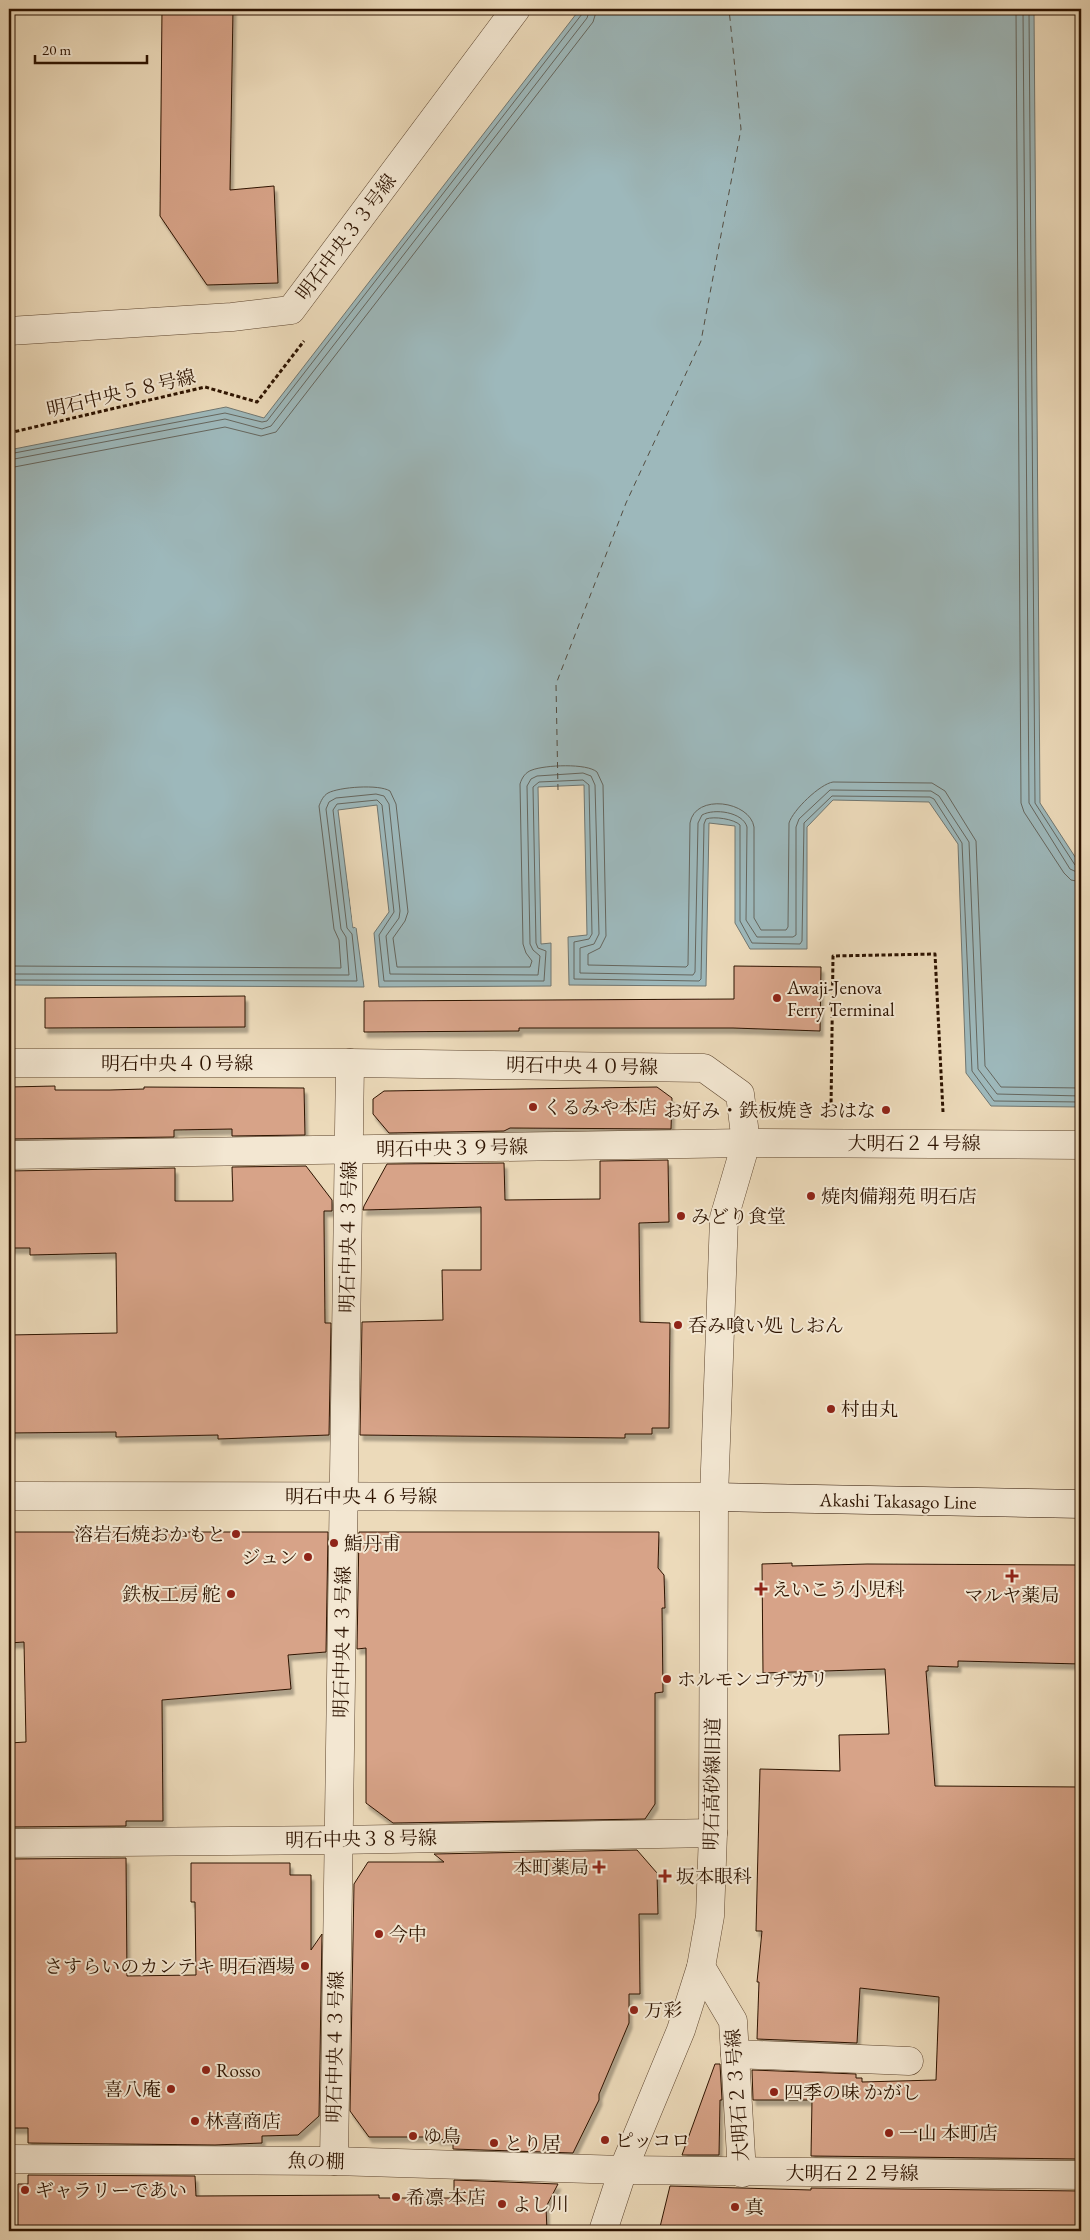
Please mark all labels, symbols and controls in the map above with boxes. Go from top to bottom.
scale bar [35,32,148,64]
text: 20 m [42,40,71,59]
street label: 明石中央３３号線 [290,169,402,305]
street label: 明石中央５８号線 [44,364,198,422]
place label: Awaji-Jenova Ferry Terminal [786,975,895,1022]
marker: Awaji-Jenova Ferry Terminal [771,992,783,1004]
street label: 明石中央４０号線 [101,1051,253,1076]
street label: 明石中央４０号線 [506,1052,658,1080]
place label: くるみや本店 [543,1095,657,1120]
place label: お好み・鉄板焼き おはな [663,1098,876,1123]
marker: くるみや本店 [527,1101,539,1113]
marker: お好み・鉄板焼き おはな [880,1104,892,1116]
street label: 大明石２４号線 [847,1131,981,1156]
street label: 明石中央３９号線 [376,1134,528,1162]
street label: 明石中央４３号線 [334,1161,362,1313]
place label: 焼肉備翔苑 明石店 [821,1184,977,1209]
marker: 焼肉備翔苑 明石店 [805,1190,817,1202]
place label: みどり食堂 [691,1204,786,1229]
marker: みどり食堂 [675,1210,687,1222]
place label: 呑み喰い処 しおん [688,1313,844,1338]
marker: 呑み喰い処 しおん [672,1319,684,1331]
place label: 村由丸 [841,1397,898,1422]
marker: 村由丸 [825,1403,837,1415]
street label: 明石中央４６号線 [285,1484,437,1509]
street label: Akashi Takasago Line [818,1487,977,1515]
place label: 溶岩石焼おかもと [74,1522,226,1547]
marker: 溶岩石焼おかもと [230,1528,242,1540]
place label: 鮨丹甫 [344,1531,401,1556]
marker: 鮨丹甫 [328,1537,340,1549]
place label: ジュン [241,1545,298,1570]
marker: ジュン [302,1551,314,1563]
street label: 明石中央４３号線 [328,1566,356,1718]
marker: マルヤ薬局 [1006,1570,1018,1582]
place label: えいこう小児科 [772,1577,905,1602]
place label: 鉄板工房 舵 [122,1582,221,1607]
marker: えいこう小児科 [754,1582,768,1596]
place label: マルヤ薬局 [964,1583,1060,1608]
marker: 鉄板工房 舵 [225,1588,237,1600]
place label: ホルモンコチカリ [677,1667,829,1692]
marker: ホルモンコチカリ [661,1673,673,1685]
street label: 明石高砂線旧道 [698,1717,726,1851]
street label: 明石中央３８号線 [285,1825,437,1853]
place label: 本町薬局 [513,1855,589,1880]
marker: 本町薬局 [593,1861,605,1873]
place label: 坂本眼科 [676,1864,752,1889]
marker: 坂本眼科 [658,1869,672,1883]
place label: 今中 [389,1922,427,1947]
marker: 今中 [373,1928,385,1940]
place label: さすらいのカンテキ 明石酒場 [44,1954,295,1979]
marker: さすらいのカンテキ 明石酒場 [299,1960,311,1972]
street label: 明石中央４３号線 [321,1971,349,2123]
place label: 万彩 [644,1998,682,2023]
marker: 万彩 [628,2004,640,2016]
street label: 大明石２３号線 [720,2028,754,2162]
place label: Rosso [216,2058,261,2083]
marker: Rosso [200,2064,212,2076]
place label: 喜八庵 [104,2077,161,2102]
place label: 四季の味 かがし [784,2080,921,2105]
marker: 喜八庵 [165,2083,177,2095]
marker: 四季の味 かがし [768,2086,780,2098]
place label: 林喜商店 [205,2109,281,2134]
marker: 林喜商店 [189,2115,201,2127]
place label: 一山 本町店 [899,2121,998,2146]
place label: ゆ鳥 [423,2124,461,2149]
marker: 一山 本町店 [883,2127,895,2139]
place label: ピッコロ [615,2128,690,2153]
marker: ゆ鳥 [407,2130,419,2142]
place label: とり居 [504,2131,561,2156]
marker: ピッコロ [599,2134,611,2146]
marker: とり居 [488,2137,500,2149]
street label: 魚の棚 [287,2148,345,2174]
street label: 大明石２２号線 [785,2161,919,2186]
place label: ギャラリーであい [35,2178,187,2203]
marker: ギャラリーであい [19,2184,31,2196]
place label: 希凛 本店 [406,2185,486,2210]
marker: 希凛 本店 [390,2191,402,2203]
place label: よし川 [512,2192,569,2217]
place label: 真 [745,2195,764,2220]
marker: よし川 [496,2198,508,2210]
marker: 真 [729,2201,741,2213]

